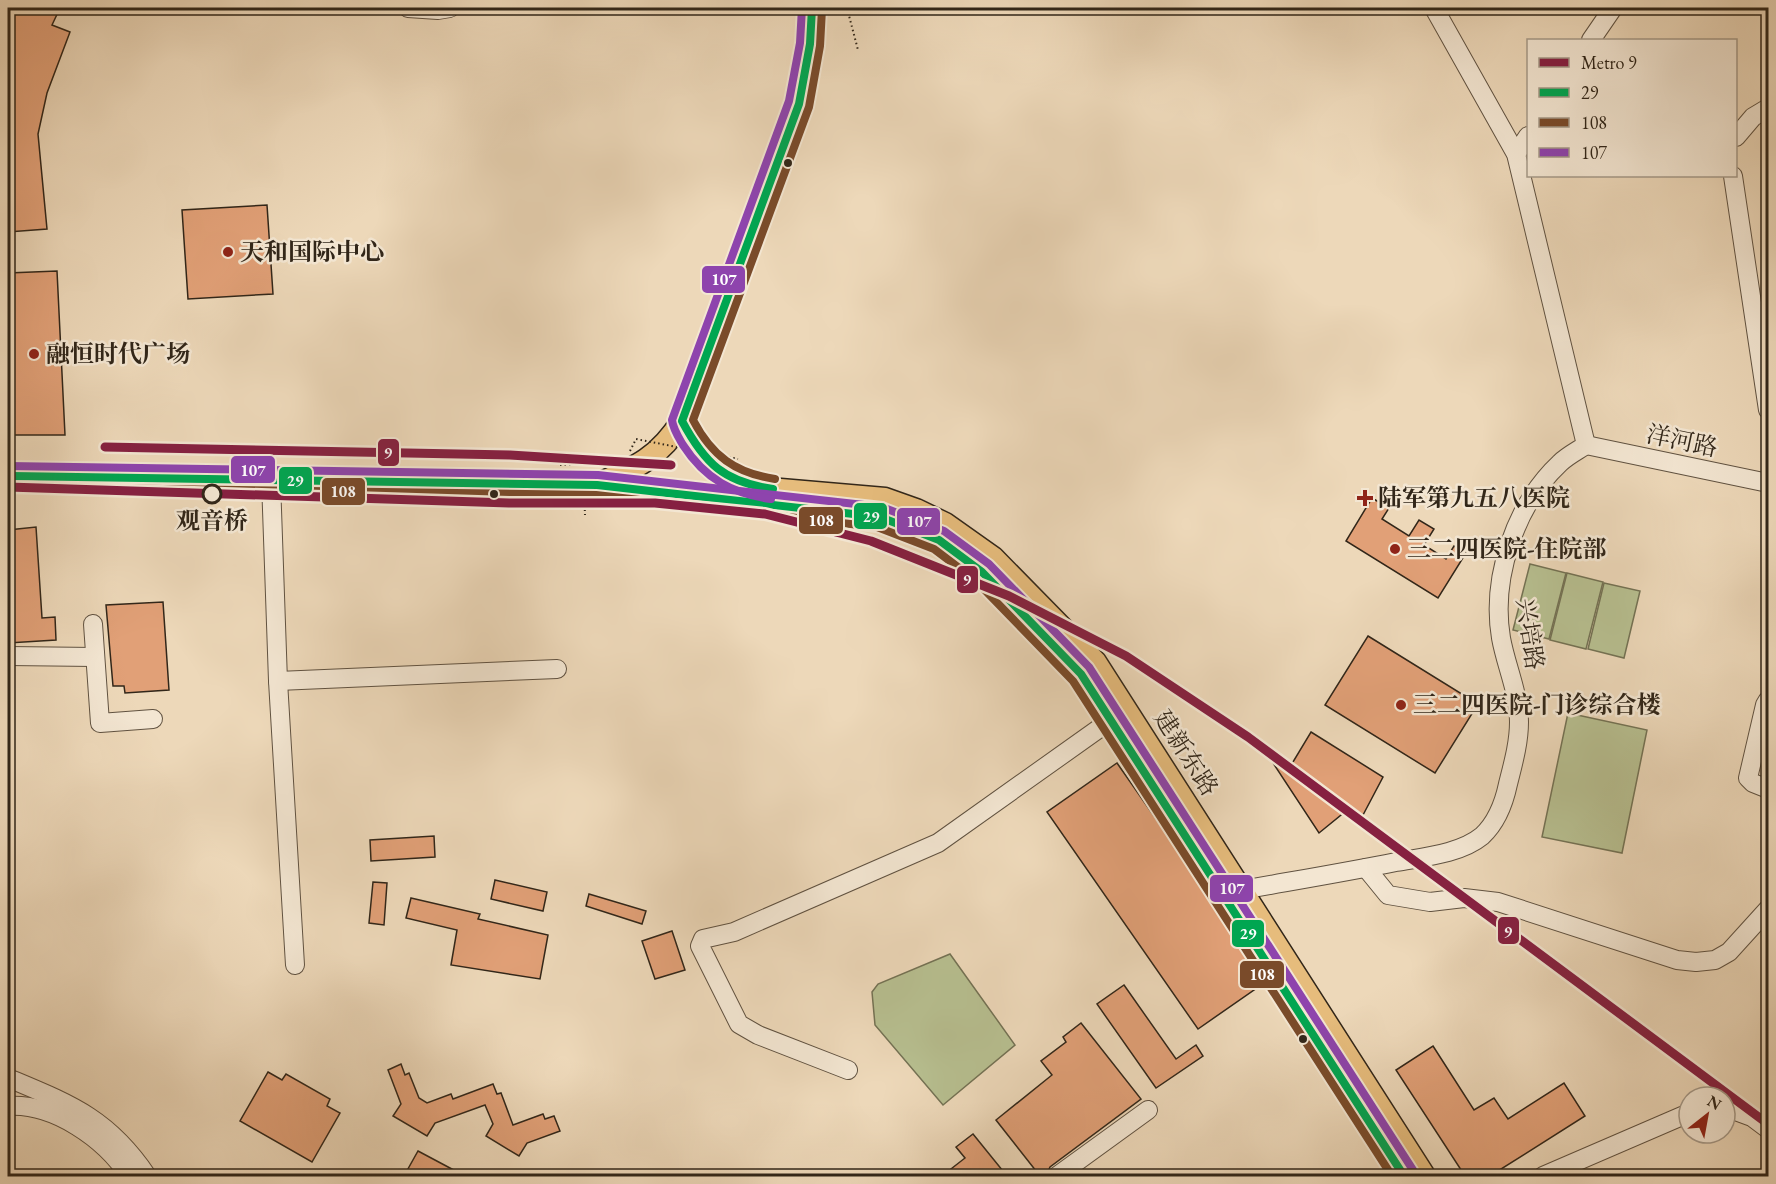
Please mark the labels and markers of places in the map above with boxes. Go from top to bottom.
unlabelled marker [782,157,794,169]
place label: 天和国际中心 [240,236,384,267]
marker: 天和国际中心 [221,245,235,259]
place label: 融恒时代广场 [46,338,190,369]
marker: 融恒时代广场 [27,347,41,361]
place label: 陆军第九五八医院 [1378,482,1570,513]
marker: 观音桥 [202,484,222,504]
unlabelled marker [488,488,500,500]
marker: 陆军第九五八医院 [1356,489,1374,507]
place label: 观音桥 [176,505,248,536]
place label: 三二四医院-住院部 [1407,533,1607,564]
marker: 三二四医院-住院部 [1388,542,1402,556]
place label: 三二四医院-门诊综合楼 [1413,689,1661,720]
marker: 三二四医院-门诊综合楼 [1394,698,1408,712]
unlabelled marker [1297,1033,1309,1045]

